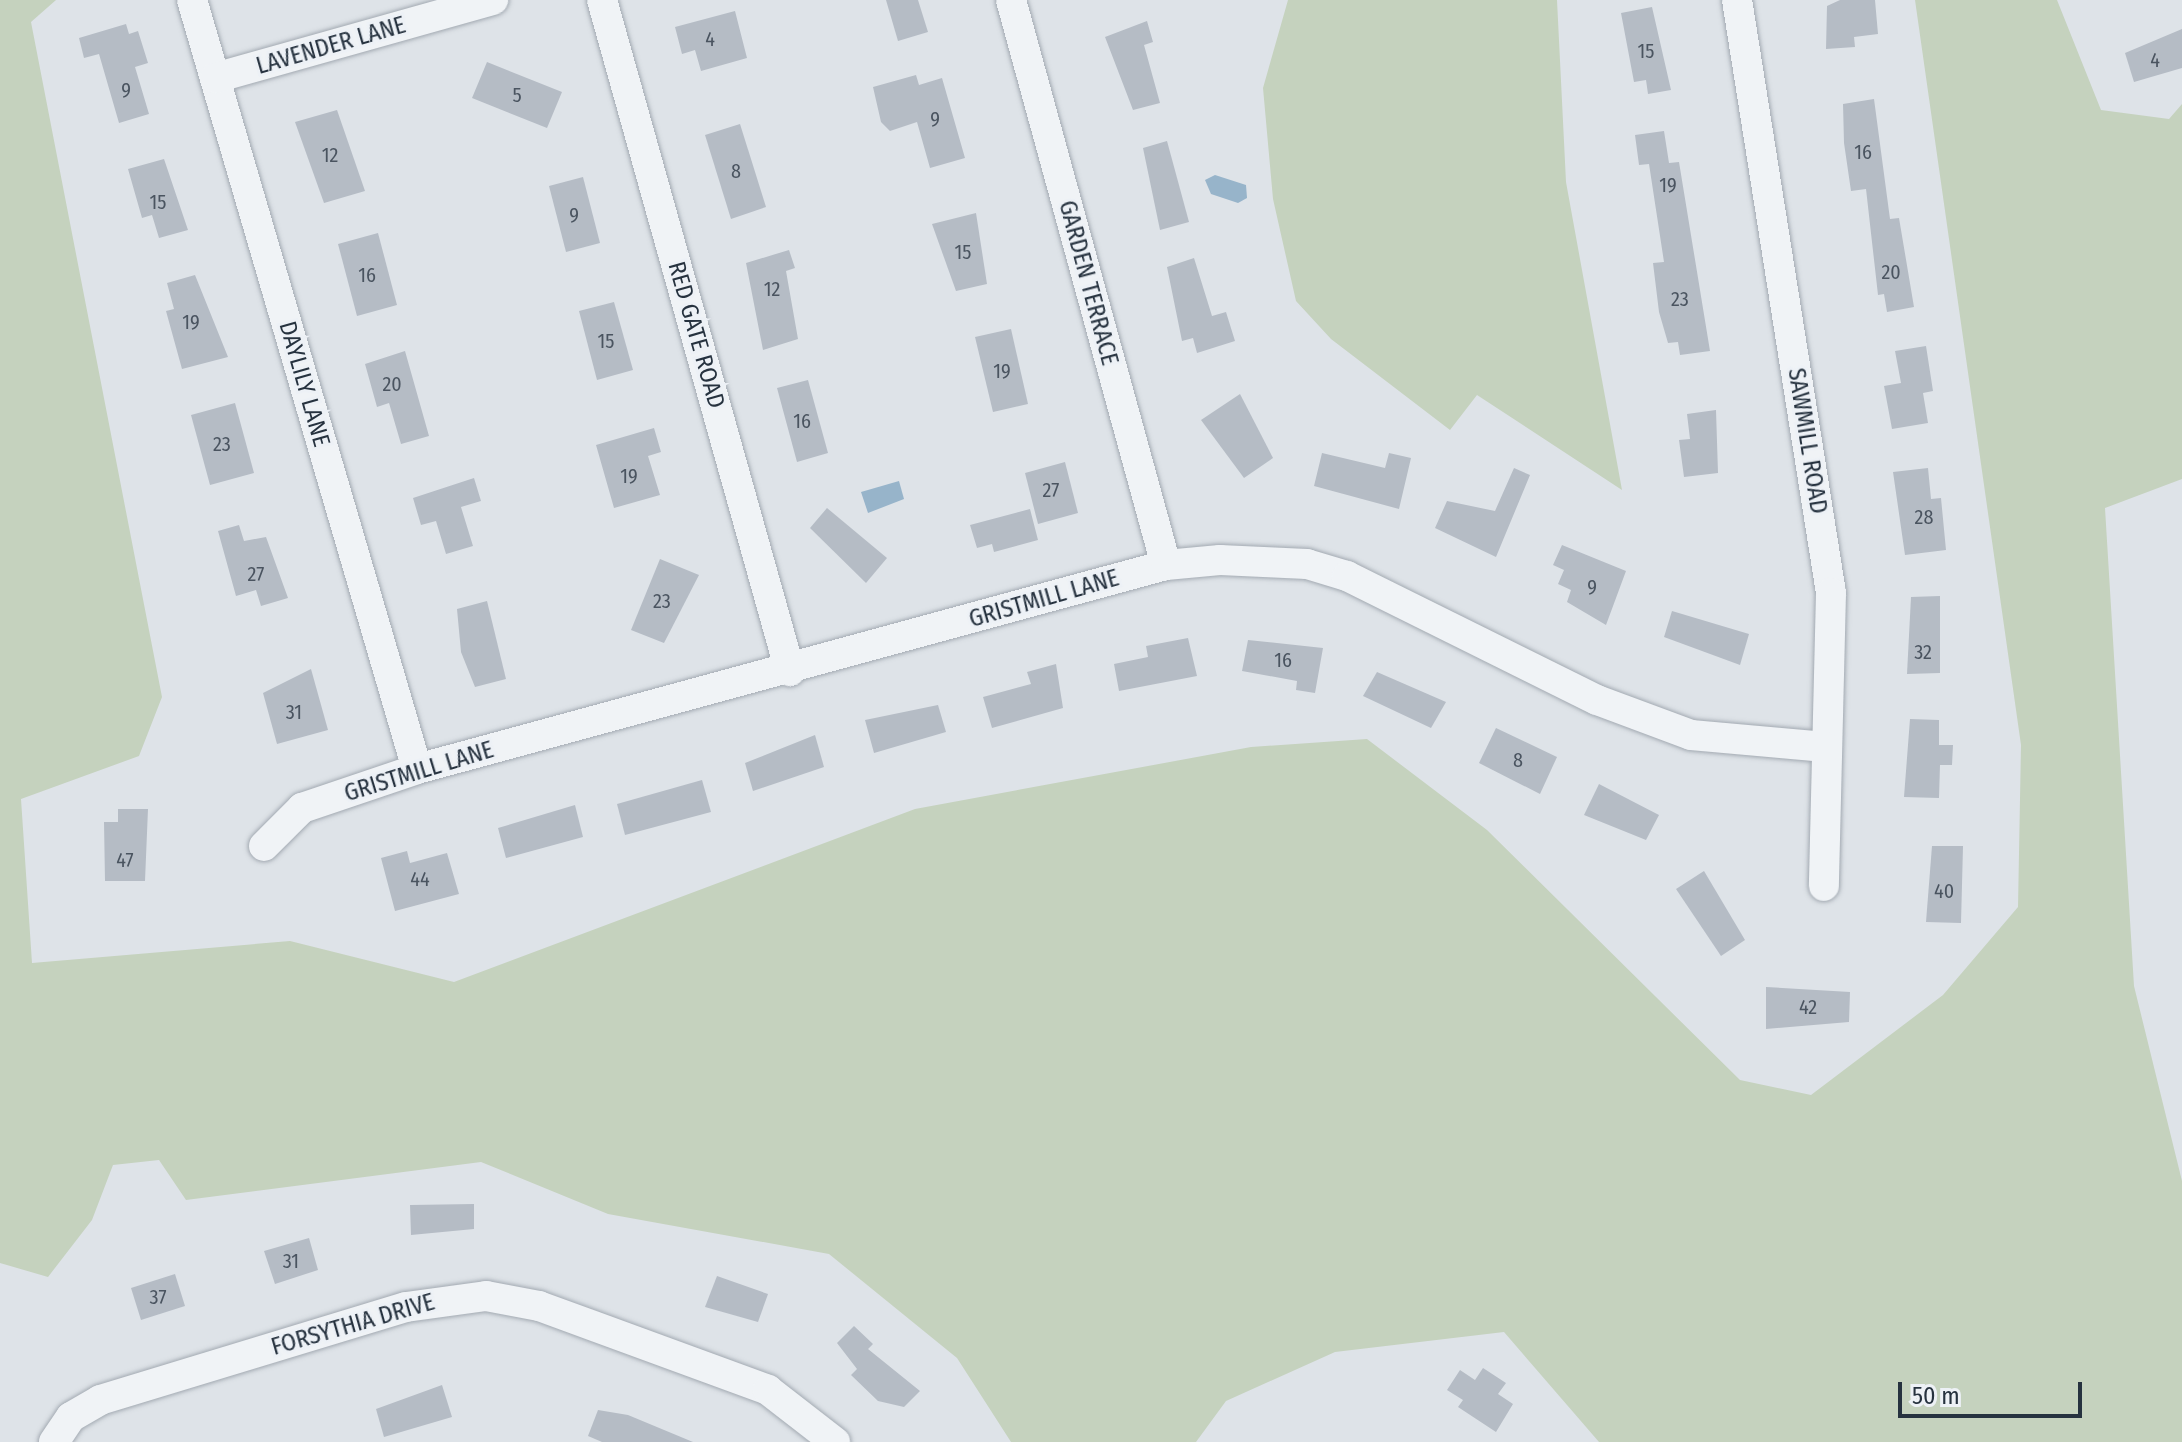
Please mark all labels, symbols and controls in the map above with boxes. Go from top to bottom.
street label: LAVENDER LANE [253,11,409,81]
house number: 4 [705,27,715,51]
house number: 15 [1638,39,1654,63]
house number: 4 [2150,48,2160,72]
house number: 9 [121,78,131,102]
house number: 5 [512,83,522,107]
house number: 9 [930,107,940,131]
house number: 16 [1854,140,1872,164]
house number: 12 [322,143,338,167]
house number: 8 [731,159,741,183]
house number: 19 [1659,173,1677,197]
house number: 15 [150,190,166,214]
street label: GARDEN TERRACE [1052,198,1124,368]
house number: 9 [569,203,579,227]
house number: 15 [955,240,971,264]
street label: RED GATE ROAD [661,258,731,412]
house number: 20 [1881,260,1901,284]
house number: 16 [358,263,376,287]
house number: 12 [764,277,780,301]
house number: 23 [1671,287,1689,311]
house number: 19 [182,310,200,334]
street label: DAYLILY LANE [272,318,336,450]
house number: 15 [598,329,614,353]
house number: 19 [993,359,1011,383]
street label: SAWMILL ROAD [1781,366,1833,516]
house number: 20 [382,372,402,396]
house number: 16 [793,409,811,433]
house number: 23 [213,432,231,456]
house number: 19 [620,464,638,488]
house number: 27 [1043,478,1059,502]
house number: 28 [1915,505,1933,529]
house number: 27 [248,562,264,586]
street label: GRISTMILL LANE [966,564,1122,634]
house number: 9 [1587,575,1597,599]
house number: 23 [653,589,671,613]
house number: 32 [1914,640,1932,664]
house number: 16 [1274,648,1292,672]
house number: 31 [286,700,302,724]
street label: GRISTMILL LANE [341,736,497,808]
house number: 8 [1513,748,1523,772]
house number: 47 [116,848,134,872]
house number: 44 [410,867,430,891]
house number: 40 [1934,879,1954,903]
house number: 42 [1799,995,1817,1019]
house number: 31 [283,1249,299,1273]
house number: 37 [149,1285,167,1309]
street label: FORSYTHIA DRIVE [268,1288,438,1362]
scale bar [1902,1366,2086,1416]
text: 50 m [1912,1382,1960,1410]

